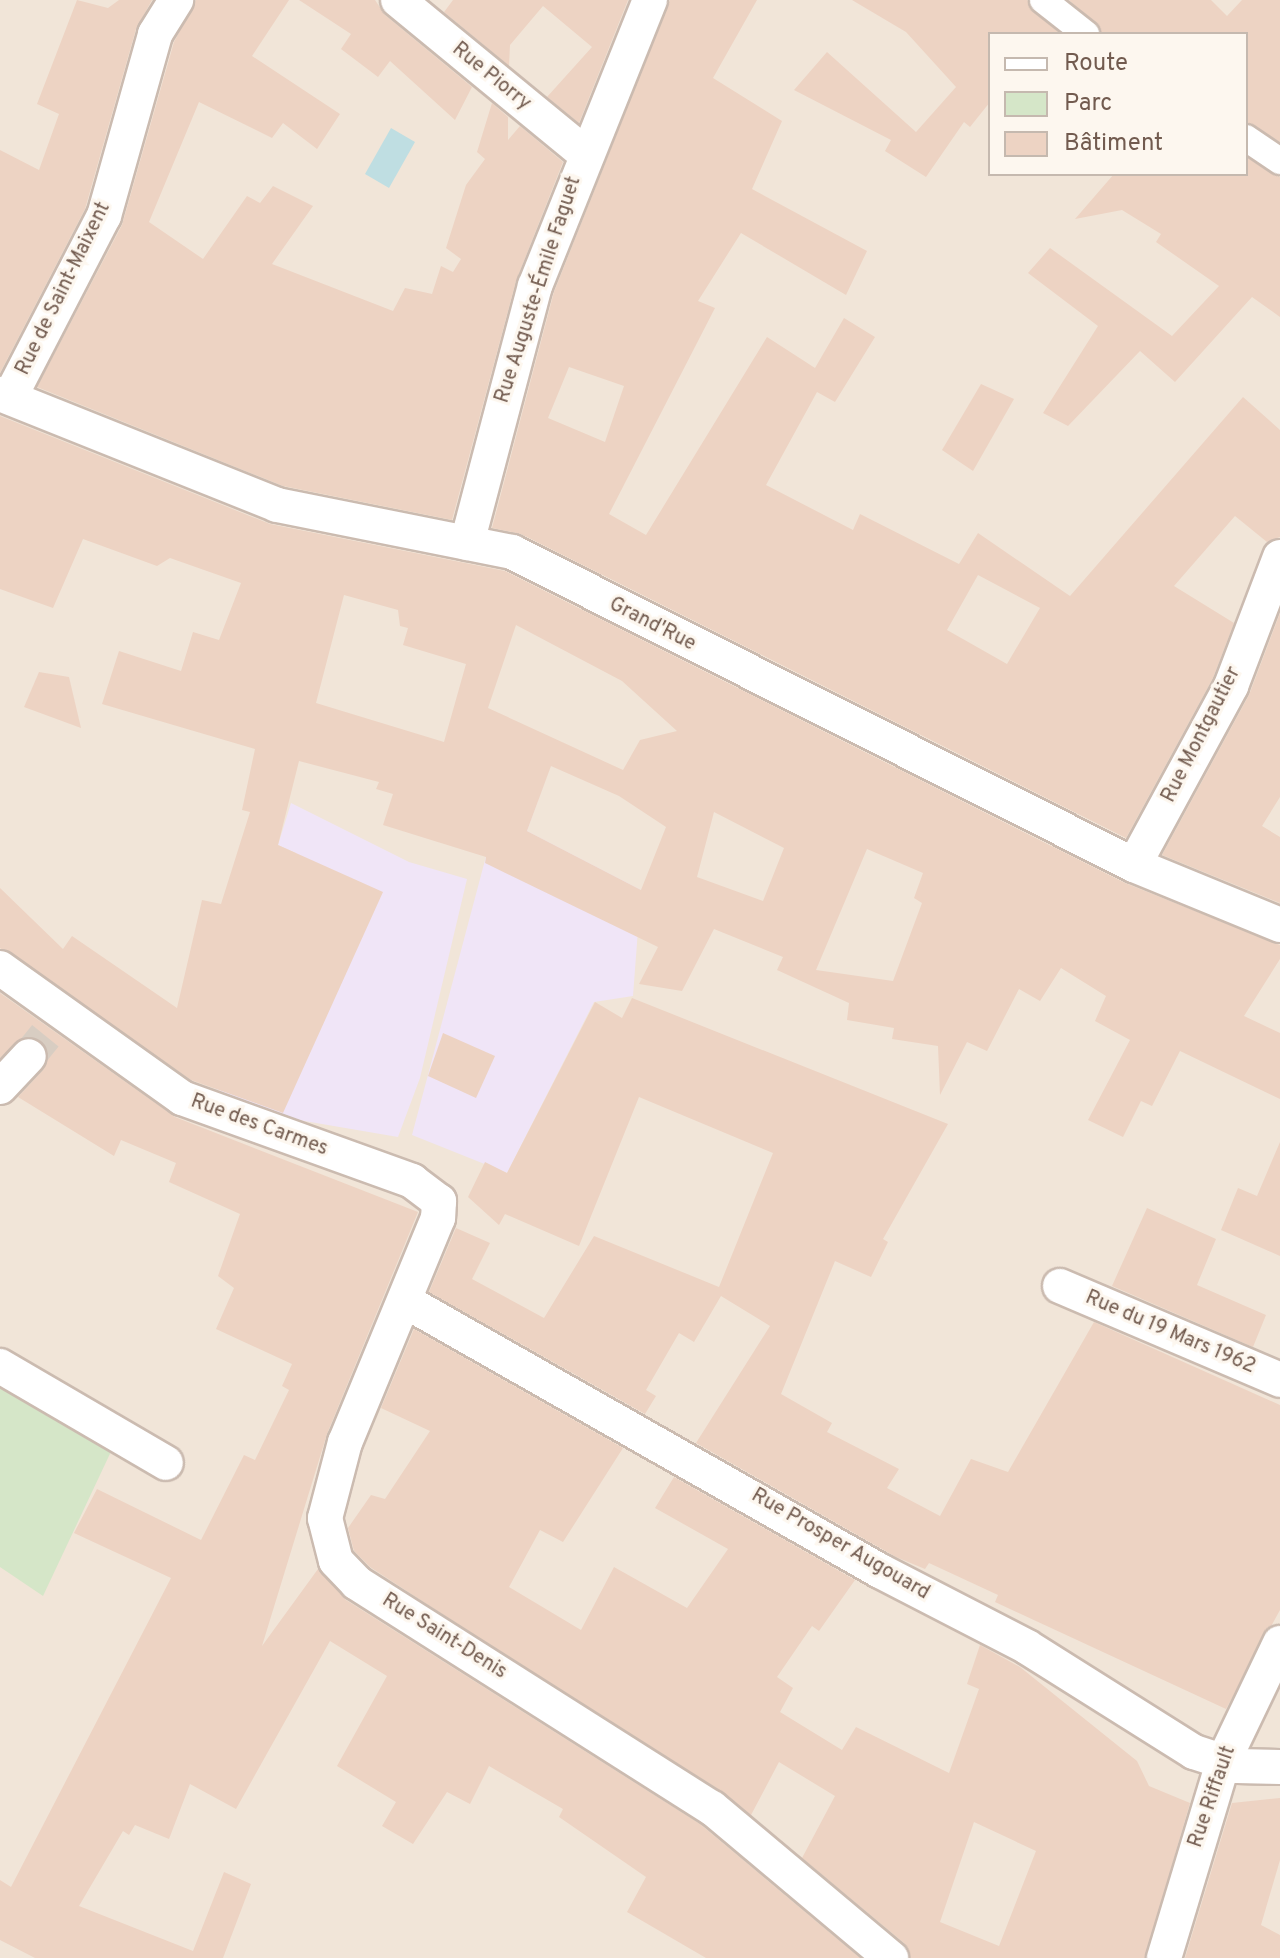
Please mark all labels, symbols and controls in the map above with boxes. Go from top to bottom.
legend [988,32,1248,176]
street label: Rue Piorry [447,38,535,116]
text: Route [1064,49,1128,79]
text: Parc [1064,89,1112,119]
text: Bâtiment [1064,129,1163,159]
street label: Rue Auguste-Émile Faguet [491,173,587,407]
street label: Rue de Saint-Maixent [12,199,116,379]
street label: Grand'Rue [605,593,699,657]
street label: Rue Montgautier [1157,663,1247,807]
street label: Rue des Carmes [187,1090,331,1162]
street label: Rue du 19 Mars 1962 [1081,1286,1259,1380]
street label: Rue Prosper Augouard [746,1484,934,1606]
street label: Rue Saint-Denis [377,1589,511,1685]
street label: Rue Riffault [1184,1743,1242,1851]

